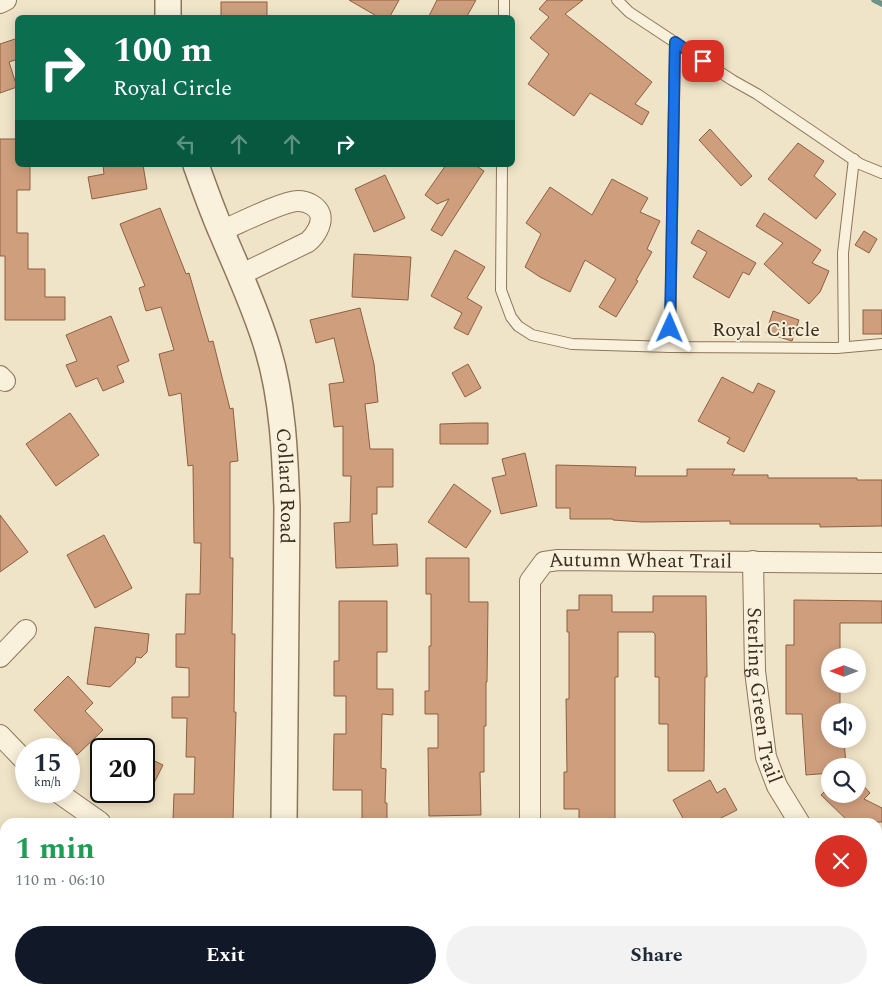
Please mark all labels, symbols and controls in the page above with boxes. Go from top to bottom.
text: 100 m [113,24,212,77]
icon: right [30,35,95,100]
pin [682,40,724,82]
icon: arrive [689,47,717,75]
text: Royal Circle [113,72,232,105]
icon: left [172,130,200,158]
icon: ahead [225,130,253,158]
icon: ahead [278,130,306,158]
icon: right [331,130,359,158]
position arrow [643,301,695,353]
street label: Royal Circle [712,315,820,345]
street label: Collard Road [267,427,302,544]
street label: Autumn Wheat Trail [546,544,732,577]
street label: Sterling Green Trail [739,607,790,788]
north arrow [821,648,866,692]
map controls [821,648,866,803]
button: sound [821,703,866,748]
speed limit sign: 20 [90,738,155,803]
text: 15 [33,745,62,783]
button: search [821,758,866,803]
text: km/h [34,773,61,792]
text: 1 min [15,826,95,872]
button: close [815,835,867,887]
text: 110 m · 06:10 [15,868,105,892]
button: Exit [15,926,436,984]
button: Share [446,926,867,984]

